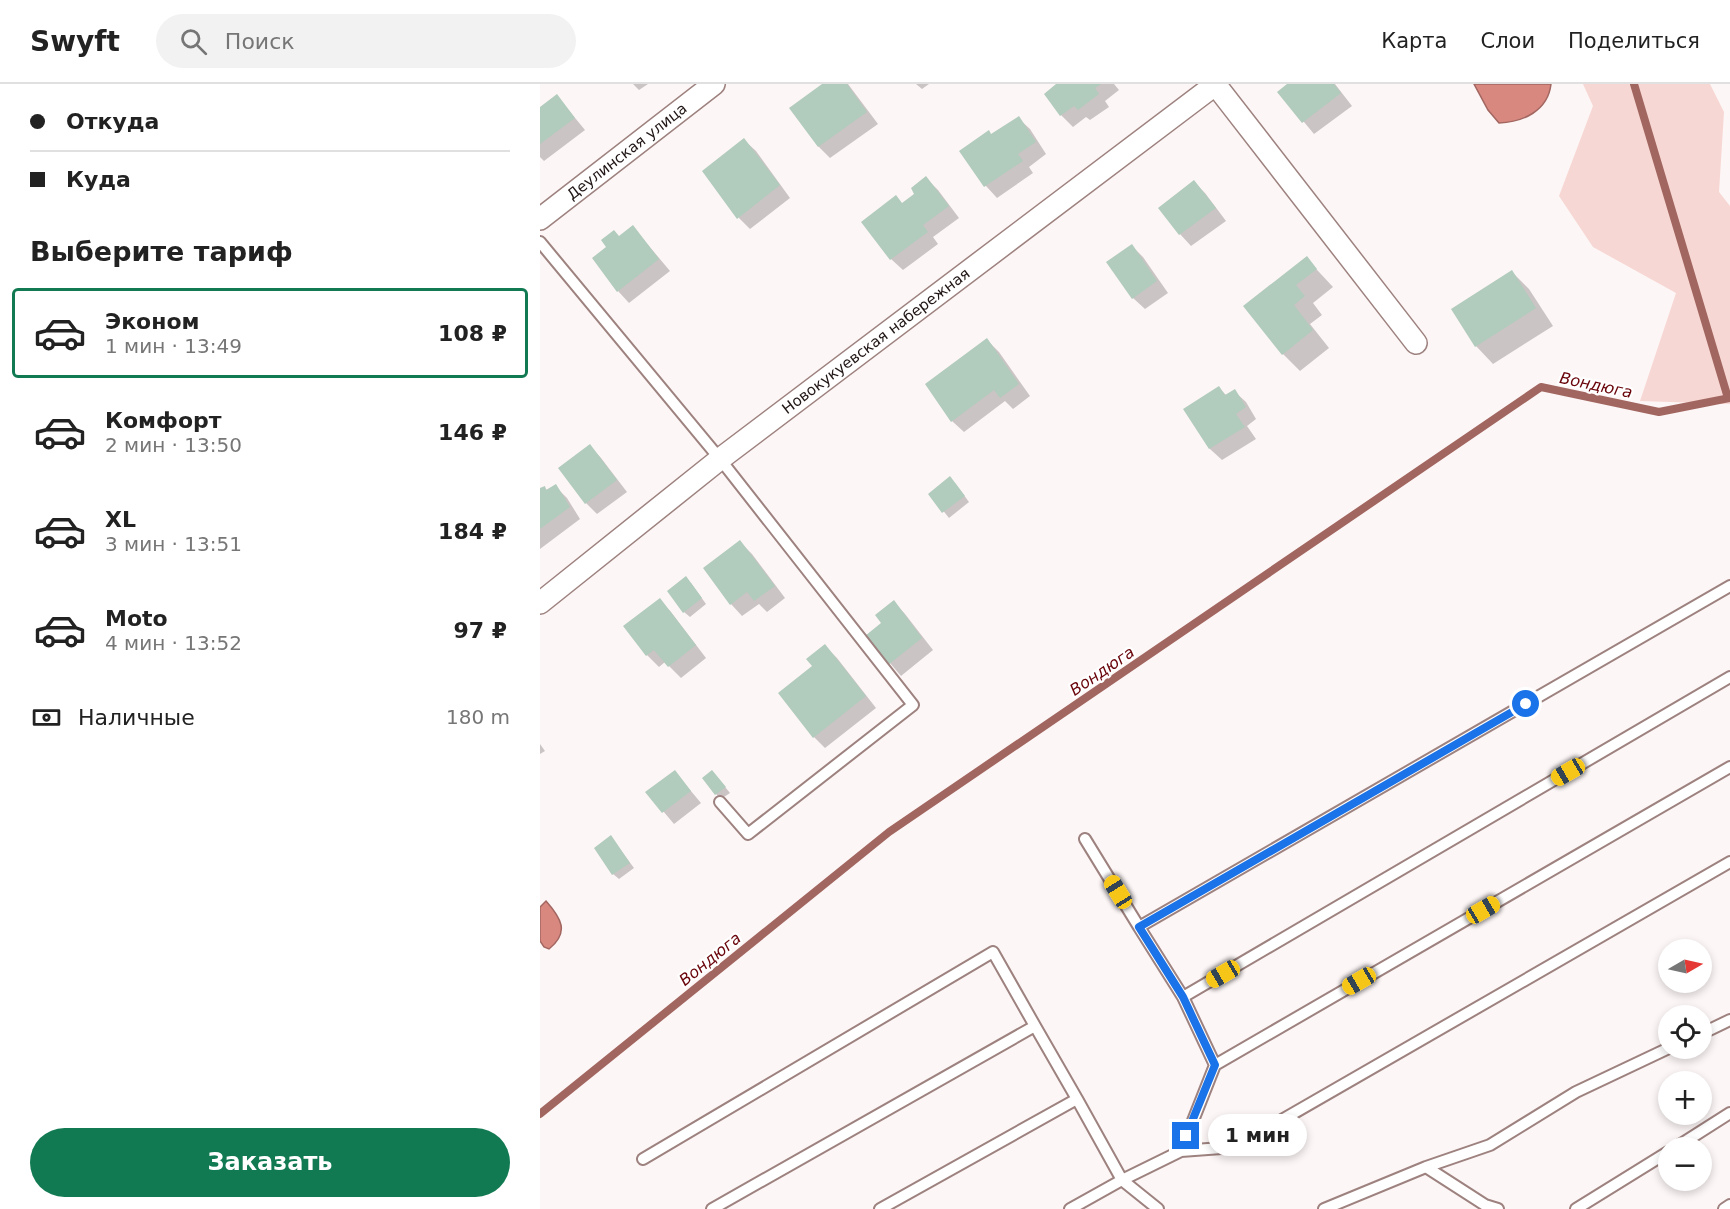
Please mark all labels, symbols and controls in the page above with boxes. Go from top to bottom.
search box [156,14,576,68]
text: Swyft [30,25,120,58]
icon: search [177,25,210,58]
text: Поиск [225,29,295,54]
text: Карта [1381,29,1447,53]
text: Слои [1480,29,1535,53]
text: Поделиться [1568,29,1700,53]
street label: Деулинская улица [563,99,690,204]
text: Откуда [66,109,159,134]
text: Куда [66,167,131,192]
text: Выберите тариф [30,236,293,267]
street label: Новокукуевская набережная [779,264,973,418]
icon: car [33,306,87,360]
text: Эконом [105,309,200,334]
text: 108 ₽ [438,321,507,346]
text: 1 мин · 13:49 [105,334,242,358]
water label: Вондюга [1558,368,1634,402]
icon: car [33,405,87,459]
text: Комфорт [105,408,222,433]
text: 146 ₽ [438,420,507,445]
text: 2 мин · 13:50 [105,433,242,457]
icon: car [33,504,87,558]
text: XL [105,507,136,532]
text: 184 ₽ [438,519,507,544]
text: 3 мин · 13:51 [105,532,242,556]
icon: car [33,603,87,657]
text: Moto [105,606,168,631]
text: 97 ₽ [453,618,507,643]
text: 4 мин · 13:52 [105,631,242,655]
water label: Вондюга [1066,642,1138,700]
route start [1512,690,1539,717]
icon: cash [30,701,63,734]
text: Наличные [78,705,195,730]
text: 180 m [446,705,510,729]
car [1548,755,1588,789]
car [1101,872,1135,912]
car [1463,893,1503,927]
water label: Вондюга [675,928,745,990]
north arrow [1658,939,1712,993]
map controls [1658,939,1712,1191]
car [1203,957,1243,991]
car [1339,964,1379,998]
button: locate [1658,1005,1712,1059]
button: + [1658,1071,1712,1125]
callout: 1 мин [1207,1115,1306,1157]
route end [1172,1122,1199,1149]
text: 1 мин [1225,1123,1290,1147]
button: Заказать [30,1128,510,1197]
button: − [1658,1137,1712,1191]

